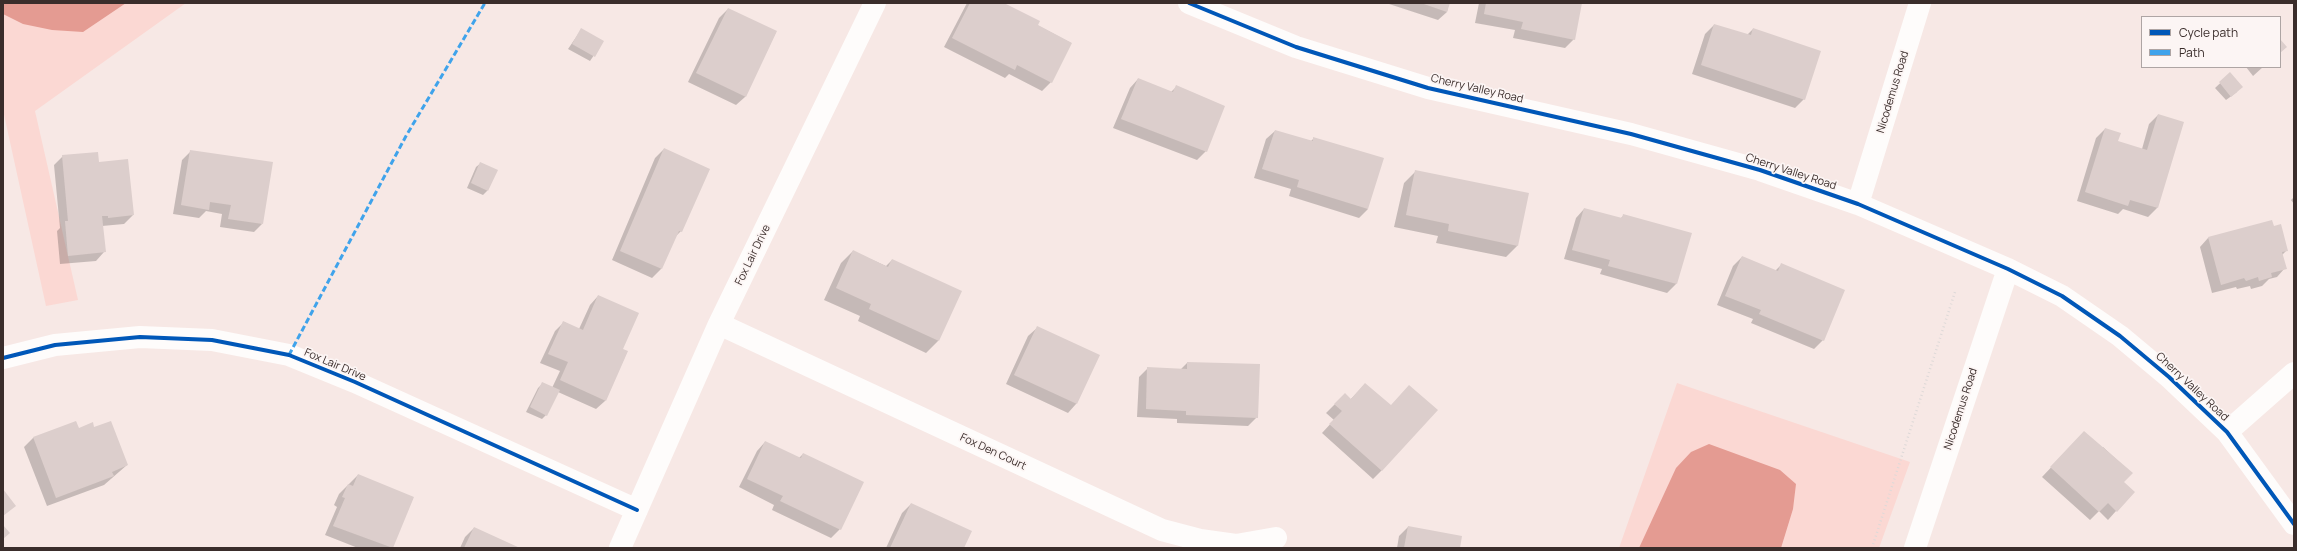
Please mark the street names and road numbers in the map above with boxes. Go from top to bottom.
street label: Nicodemus Road [1874,49,1912,135]
street label: Cherry Valley Road [1429,72,1525,106]
street label: Cherry Valley Road [1744,151,1838,193]
street label: Fox Lair Drive [733,222,773,288]
street label: Fox Lair Drive [302,346,368,384]
street label: Cherry Valley Road [2153,350,2231,424]
street label: Nicodemus Road [1942,366,1980,452]
street label: Fox Den Court [958,431,1028,473]

